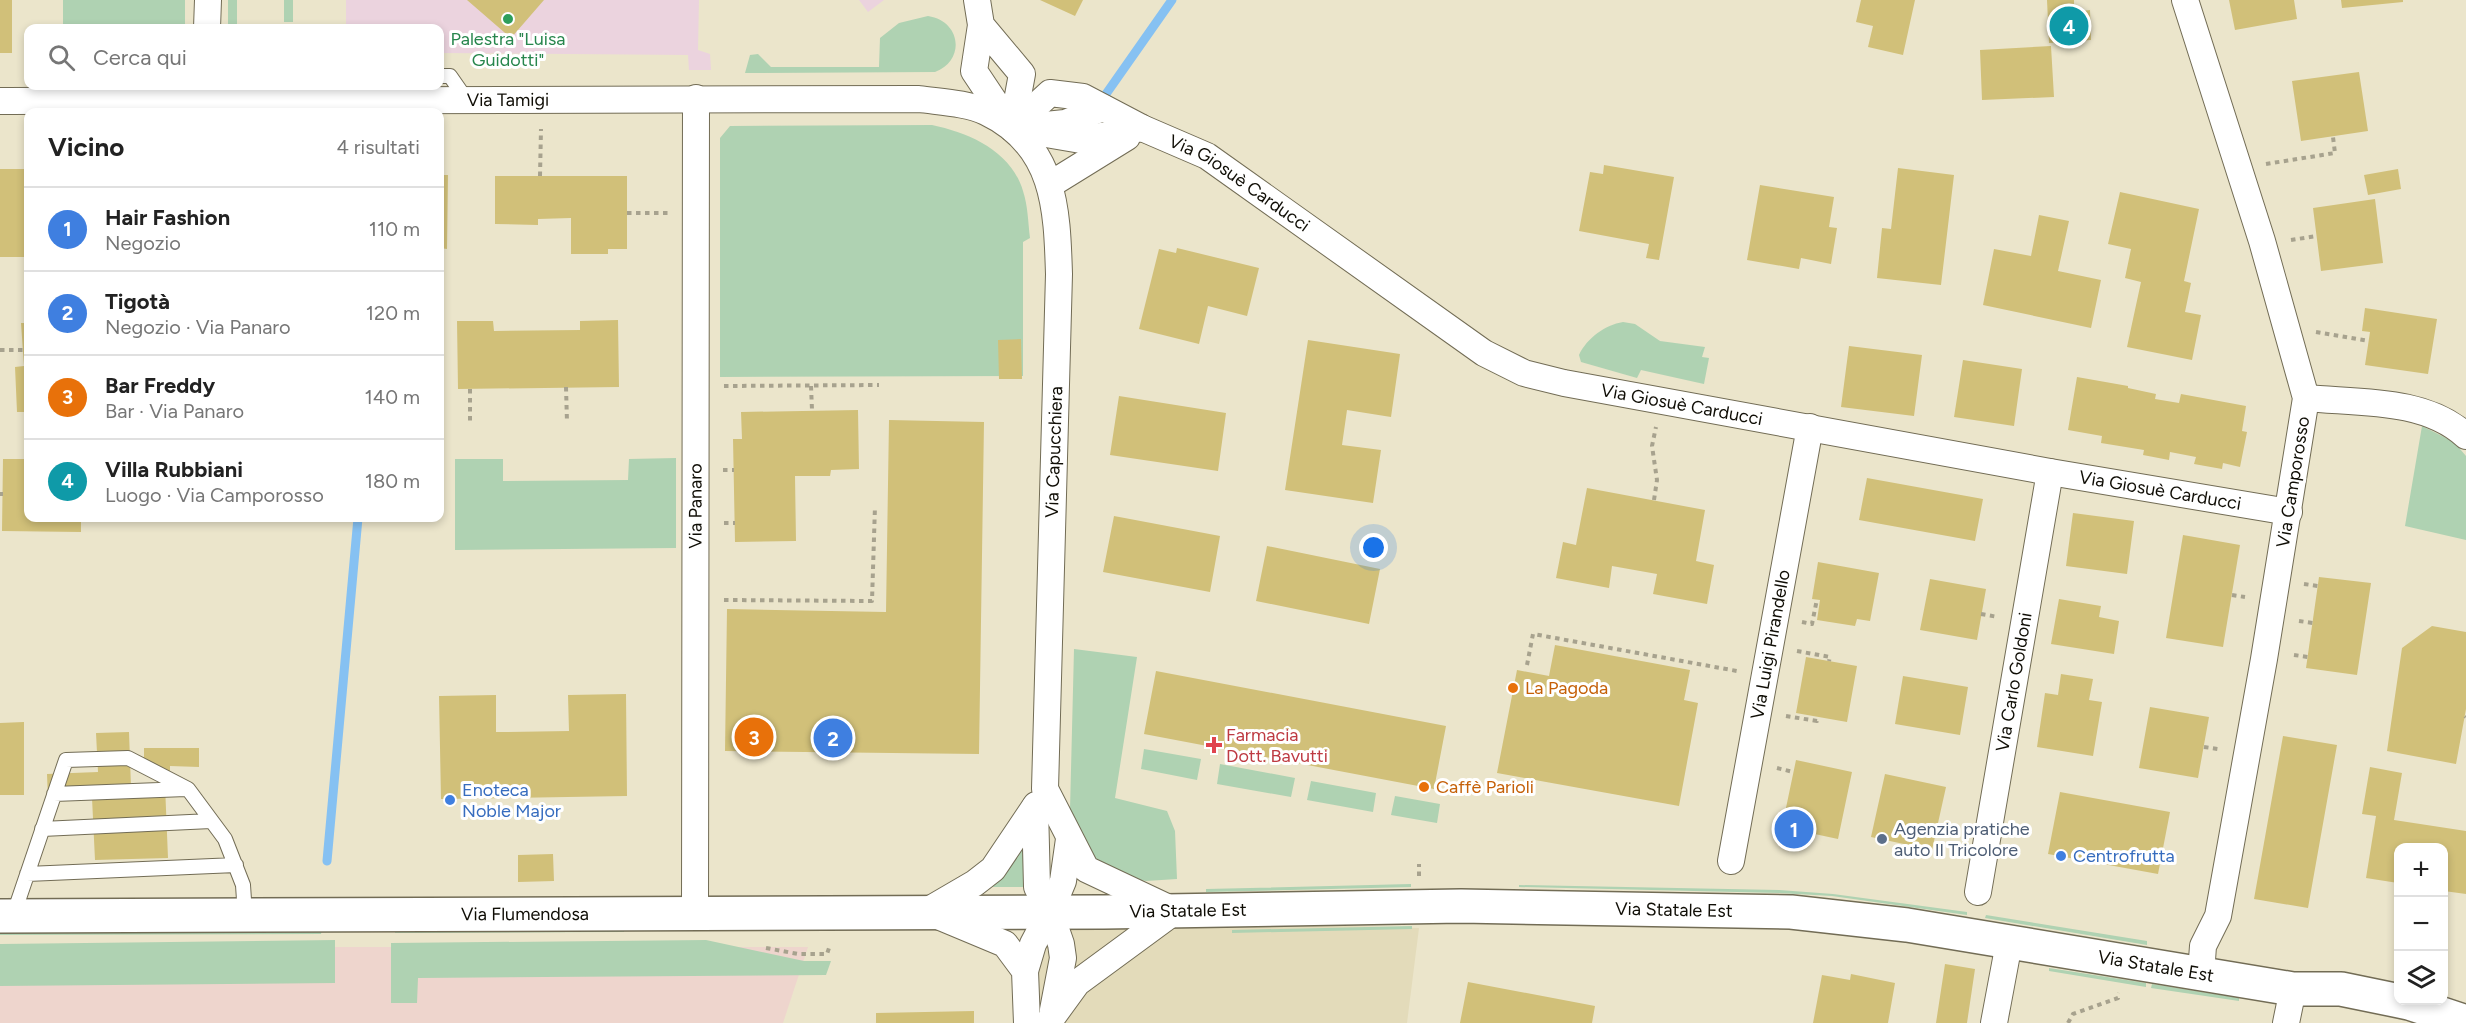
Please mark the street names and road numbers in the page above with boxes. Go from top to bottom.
street label: Via Tamigi [467,89,549,111]
street label: Via Giosuè Carducci [1166,130,1314,237]
street label: Via Giosuè Carducci [1599,379,1764,430]
street label: Via Capucchiera [1041,386,1067,518]
street label: Via Camporosso [2272,415,2314,549]
street label: Via Panaro [684,463,707,549]
street label: Via Giosuè Carducci [2078,466,2243,515]
street label: Via Luigi Pirandello [1746,568,1795,721]
street label: Via Carlo Goldoni [1991,611,2037,753]
street label: Via Statale Est [1615,898,1733,922]
street label: Via Statale Est [1129,899,1247,923]
street label: Via Flumendosa [461,903,589,925]
street label: Via Statale Est [2096,946,2216,987]

